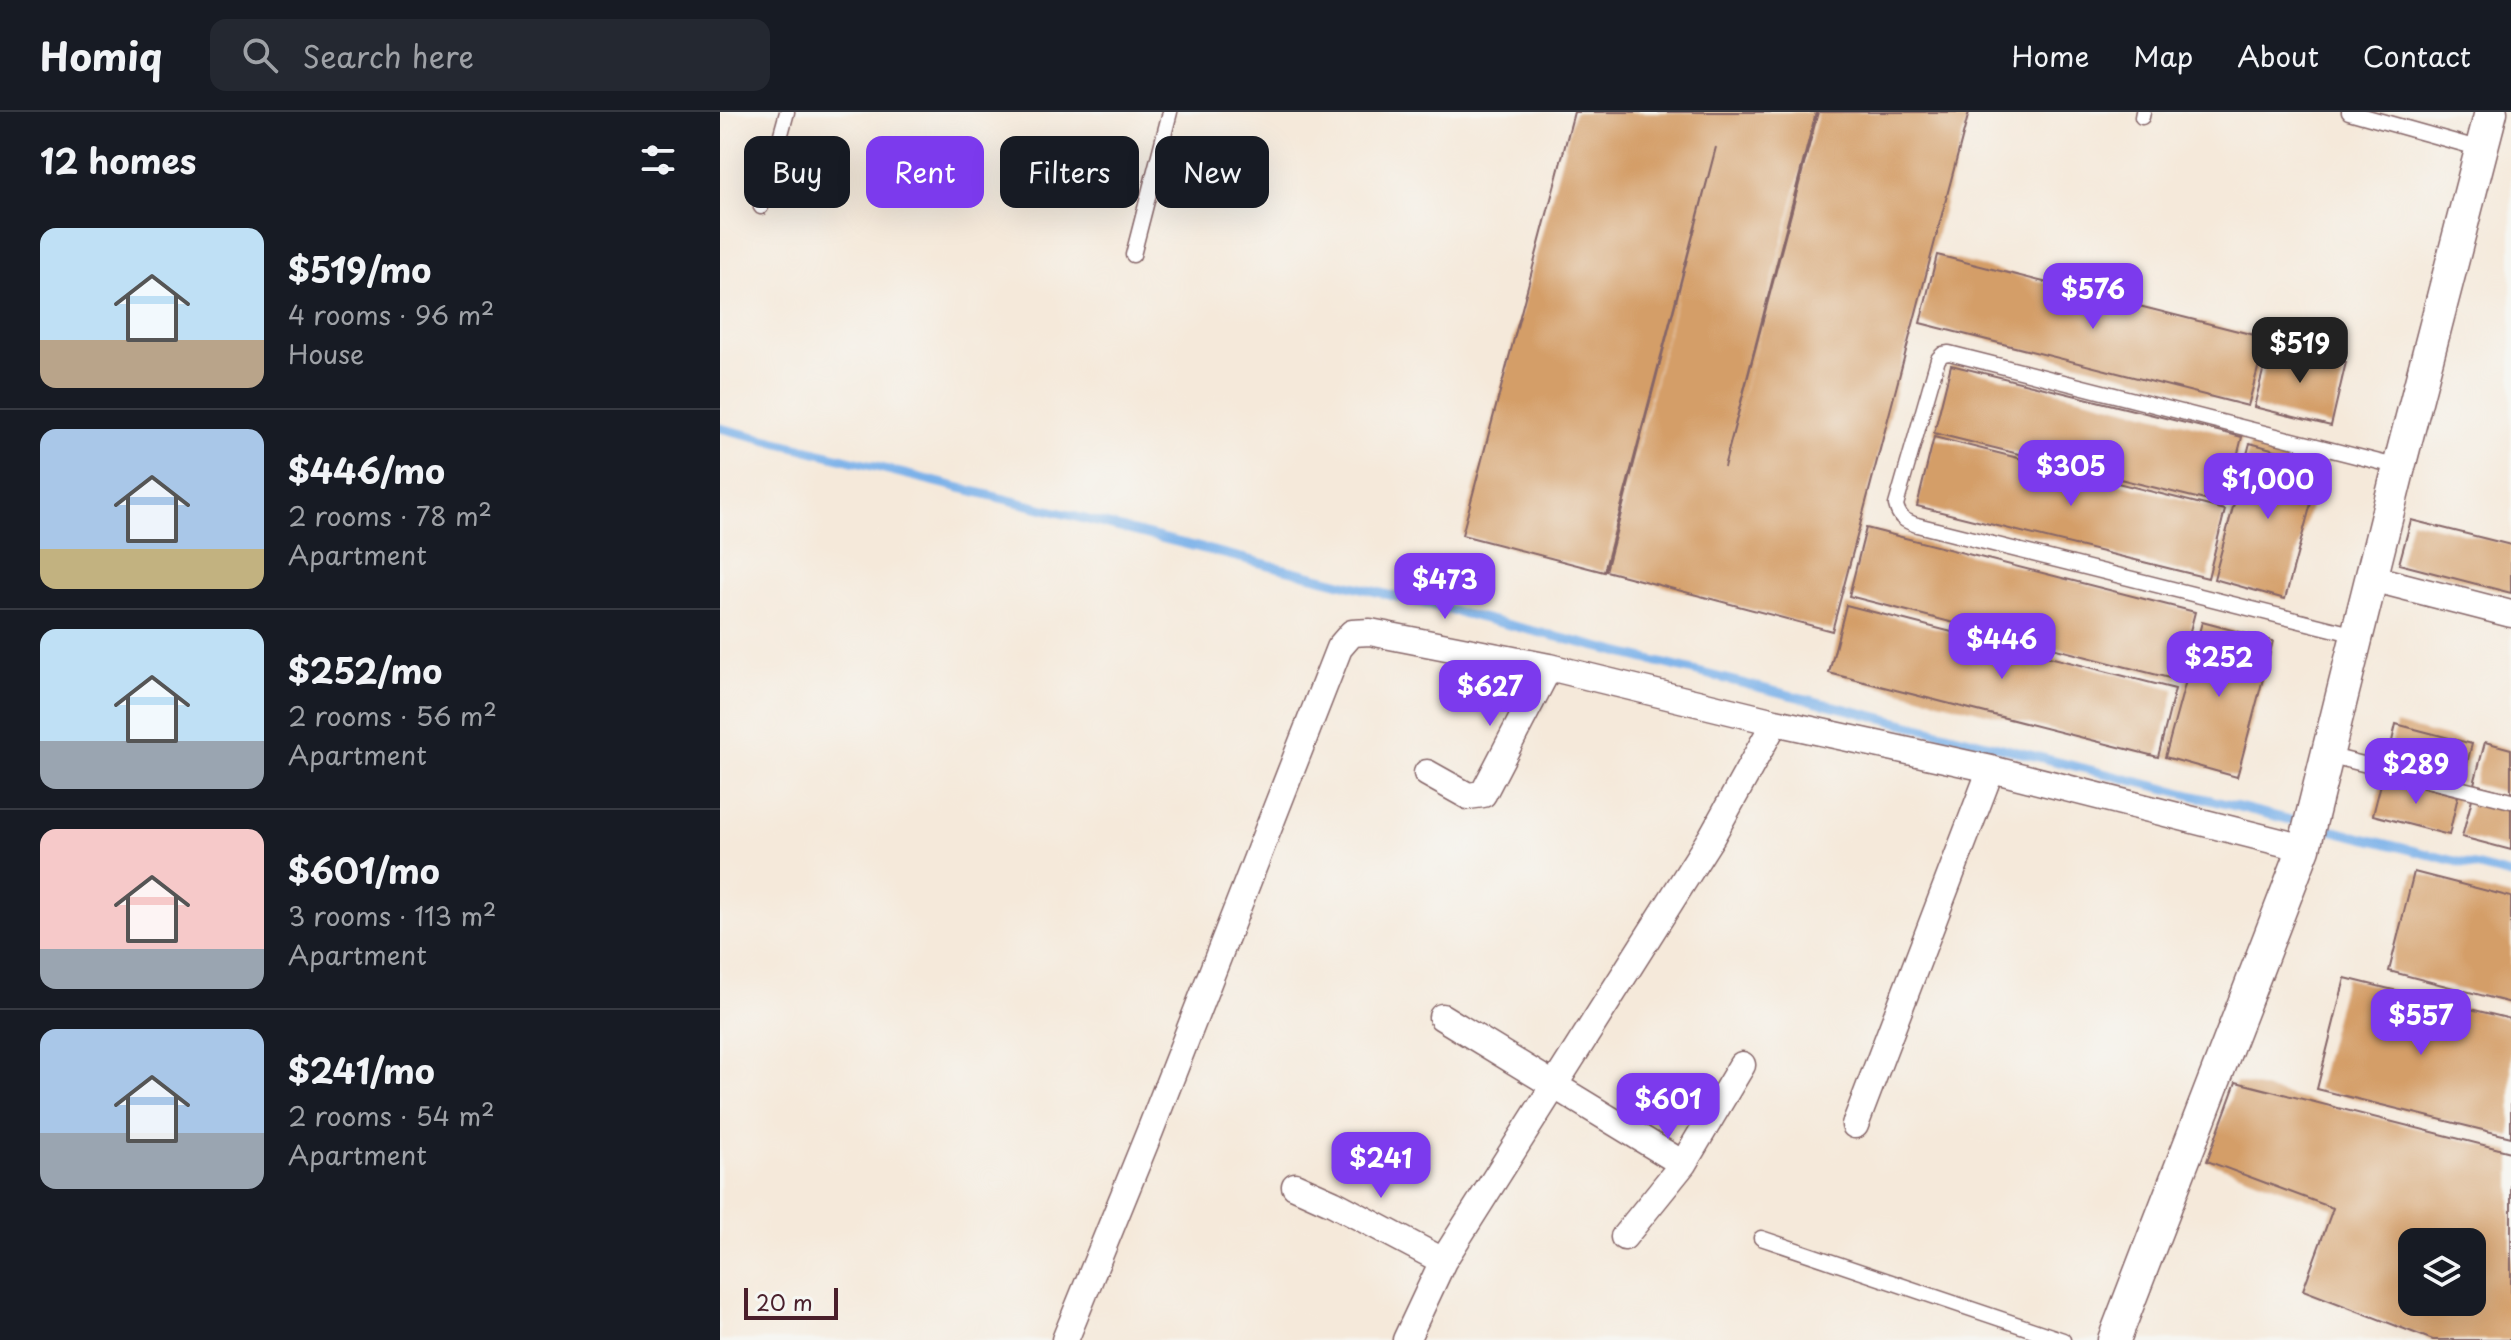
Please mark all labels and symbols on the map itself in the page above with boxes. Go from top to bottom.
pin: $576 [2046,263,2140,331]
pin: $519 [2253,317,2347,385]
pin: $305 [2024,440,2118,508]
pin: $1,000 [2203,453,2333,521]
pin: $473 [1398,553,1492,621]
pin: $446 [1955,613,2049,681]
pin: $252 [2172,631,2266,699]
pin: $627 [1443,660,1537,728]
pin: $289 [2369,738,2463,806]
pin: $557 [2374,989,2468,1057]
pin: $601 [1621,1073,1715,1141]
pin: $241 [1334,1132,1428,1200]
scale bar [744,1284,838,1320]

